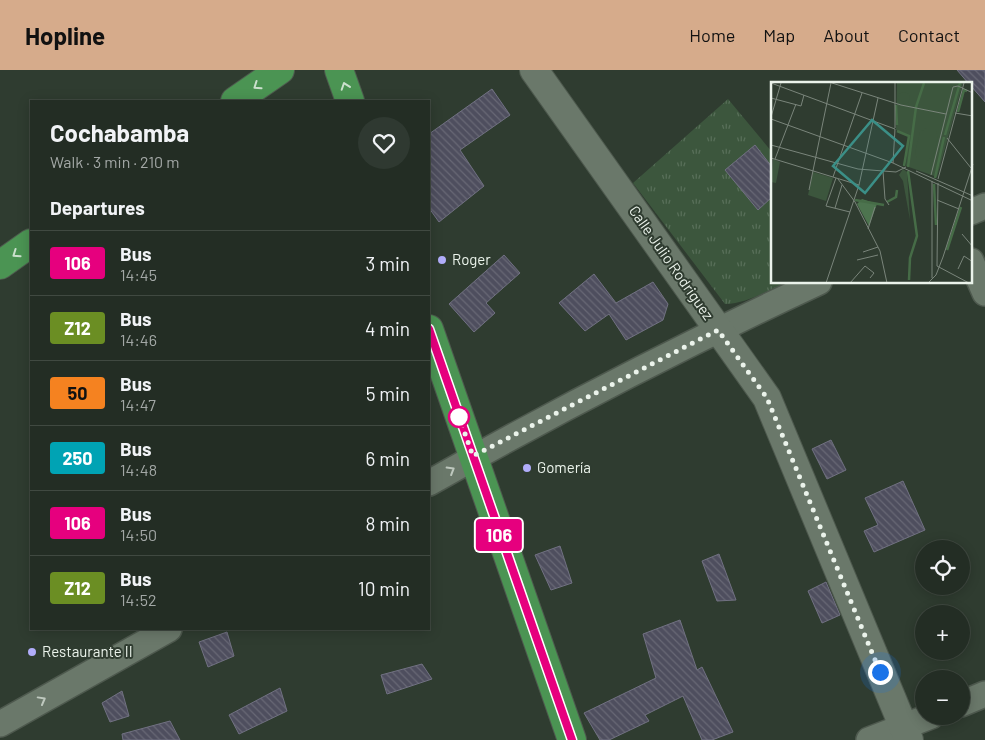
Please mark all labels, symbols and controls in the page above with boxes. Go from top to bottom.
text: Hopline [25,21,105,50]
text: Home [689,24,735,46]
text: Map [763,24,795,46]
text: About [823,24,870,46]
text: Contact [898,24,960,46]
one-way arrow [253,80,263,89]
one-way arrow [341,82,351,90]
inset map [771,82,972,284]
button: heart [358,117,410,169]
text: Cochabamba [50,118,189,147]
text: Walk · 3 min · 210 m [50,152,180,171]
text: Departures [50,196,145,219]
street label: Calle Julio Rodriguez [626,202,718,323]
text: Bus [120,242,152,265]
one-way arrow [12,248,21,257]
place label: Roger [452,250,491,268]
text: 106 [64,252,91,274]
text: 3 min [366,252,410,275]
marker: Roger [436,254,448,266]
text: 14:45 [120,265,157,284]
text: Bus [120,307,152,330]
text: Z12 [64,317,91,339]
text: 4 min [365,317,410,340]
text: 14:46 [120,330,157,349]
text: Bus [120,372,152,395]
text: 50 [68,382,87,404]
text: 5 min [366,382,410,405]
text: 14:47 [120,395,156,414]
unlabelled marker [448,406,470,428]
text: Bus [120,437,152,460]
text: 250 [62,447,93,469]
text: 6 min [366,447,410,470]
place label: Gomería [537,458,591,476]
text: 14:48 [120,460,157,479]
marker: Gomería [521,462,533,474]
one-way arrow [446,466,455,476]
text: Bus [120,502,152,525]
text: 106 [64,512,91,534]
text: 8 min [366,512,410,535]
line badge: 106 [470,519,528,551]
text: 106 [486,524,512,546]
text: 14:50 [120,525,157,544]
map controls [915,540,970,725]
button: locate [915,540,970,595]
text: Bus [120,567,152,590]
text: Z12 [64,577,91,599]
text: 10 min [358,577,410,600]
text: 14:52 [120,590,157,609]
button: + [915,605,970,660]
place label: Restaurante II [42,642,133,660]
marker: Restaurante II [26,646,38,658]
your location [868,660,893,685]
button: − [915,670,970,725]
one-way arrow [37,696,46,706]

